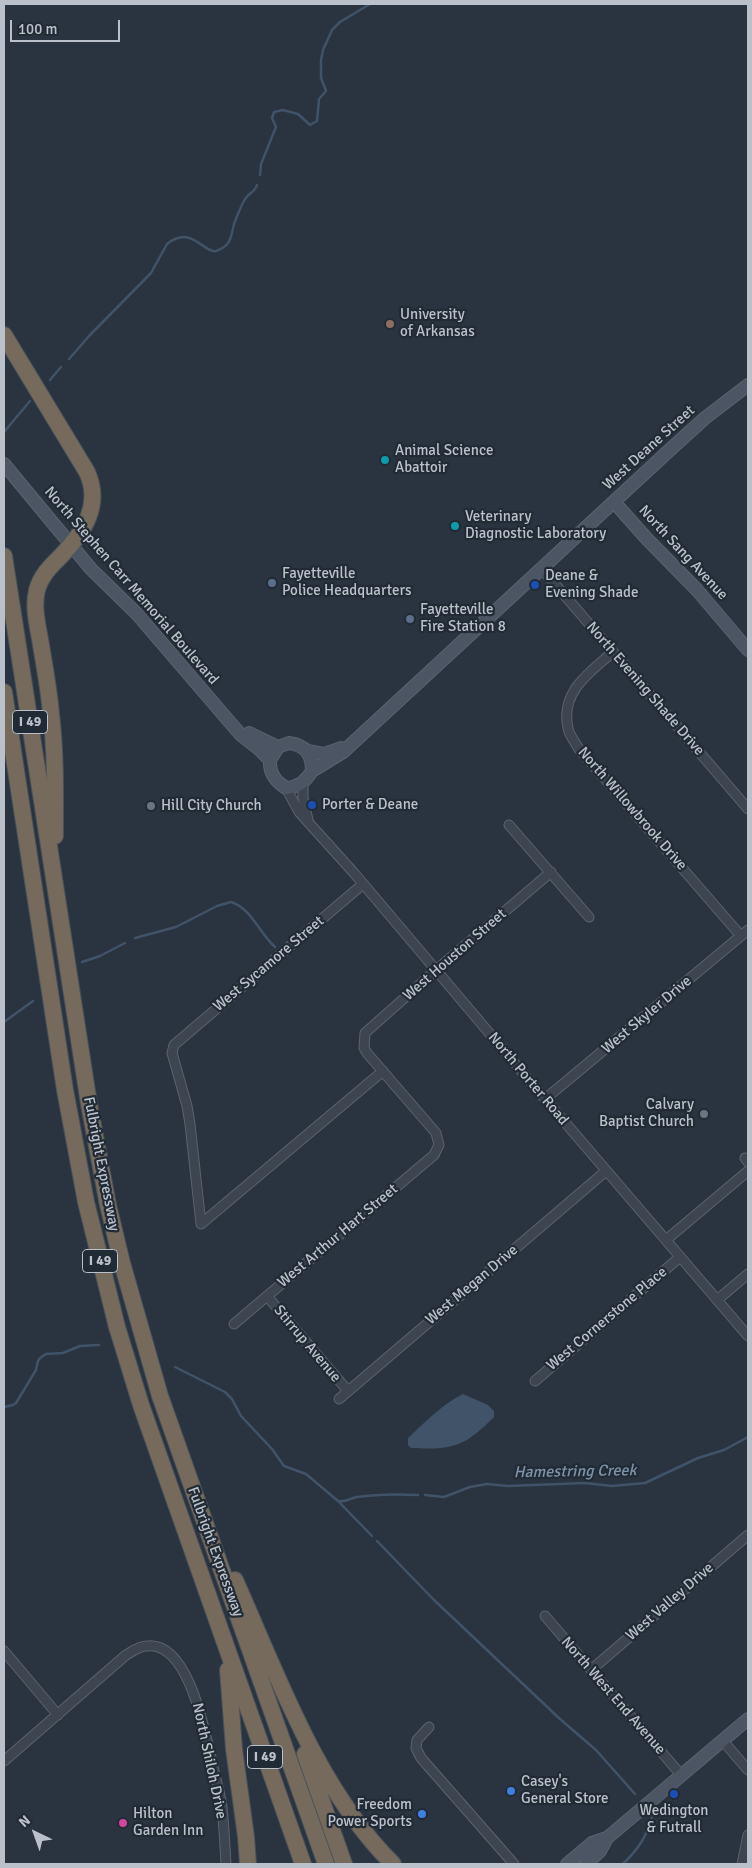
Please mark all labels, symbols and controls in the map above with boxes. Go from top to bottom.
scale bar [12,10,122,42]
text: 100 m [18,20,58,38]
place label: University of Arkansas [400,306,475,341]
marker: University of Arkansas [384,318,396,330]
street label: West Deane Street [599,402,699,494]
place label: Animal Science Abattoir [395,442,493,477]
marker: Animal Science Abattoir [379,454,391,466]
street label: North Stephen Carr Memorial Boulevard [40,483,222,689]
street label: North Sang Avenue [635,502,731,604]
place label: Veterinary Diagnostic Laboratory [465,508,606,543]
marker: Veterinary Diagnostic Laboratory [449,520,461,532]
place label: Fayetteville Police Headquarters [282,565,411,600]
place label: Deane & Evening Shade [545,567,639,602]
marker: Fayetteville Police Headquarters [266,577,278,589]
marker: Deane & Evening Shade [529,579,541,591]
place label: Fayetteville Fire Station 8 [420,601,506,636]
marker: Fayetteville Fire Station 8 [404,613,416,625]
street label: North Evening Shade Drive [582,619,708,759]
road number: I 49 [12,710,48,734]
street label: North Willowbrook Drive [574,744,690,874]
place label: Porter & Deane [322,796,418,814]
place label: Hill City Church [161,797,262,815]
marker: Porter & Deane [306,799,318,811]
marker: Hill City Church [145,800,157,812]
street label: West Houston Street [400,905,510,1005]
street label: West Sycamore Street [210,912,328,1016]
street label: West Skyler Drive [598,972,696,1058]
street label: North Porter Road [484,1029,572,1129]
street label: Fulbright Expressway [79,1095,123,1233]
place label: Calvary Baptist Church [599,1096,694,1131]
marker: Calvary Baptist Church [698,1108,710,1120]
street label: West Arthur Hart Street [274,1180,402,1292]
street label: West Megan Drive [422,1241,522,1329]
road number: I 49 [82,1250,118,1272]
street label: West Cornerstone Place [543,1263,671,1375]
street label: Stirrup Avenue [270,1302,344,1386]
water label: Hamestring Creek [513,1461,637,1483]
street label: Fulbright Expressway [183,1485,247,1619]
street label: West Valley Drive [623,1559,717,1645]
street label: North West End Avenue [557,1633,669,1759]
street label: North Shiloh Drive [188,1701,230,1821]
road number: I 49 [248,1745,282,1768]
place label: Casey's General Store [521,1773,609,1808]
marker: Casey's General Store [505,1785,517,1797]
marker: Wedington & Futrall [668,1788,680,1800]
place label: Freedom Power Sports [328,1796,412,1831]
place label: Wedington & Futrall [640,1802,708,1837]
place label: Hilton Garden Inn [133,1805,203,1840]
north arrow [10,1808,60,1858]
marker: Freedom Power Sports [416,1808,428,1820]
text: N [15,1812,34,1831]
marker: Hilton Garden Inn [117,1817,129,1829]

